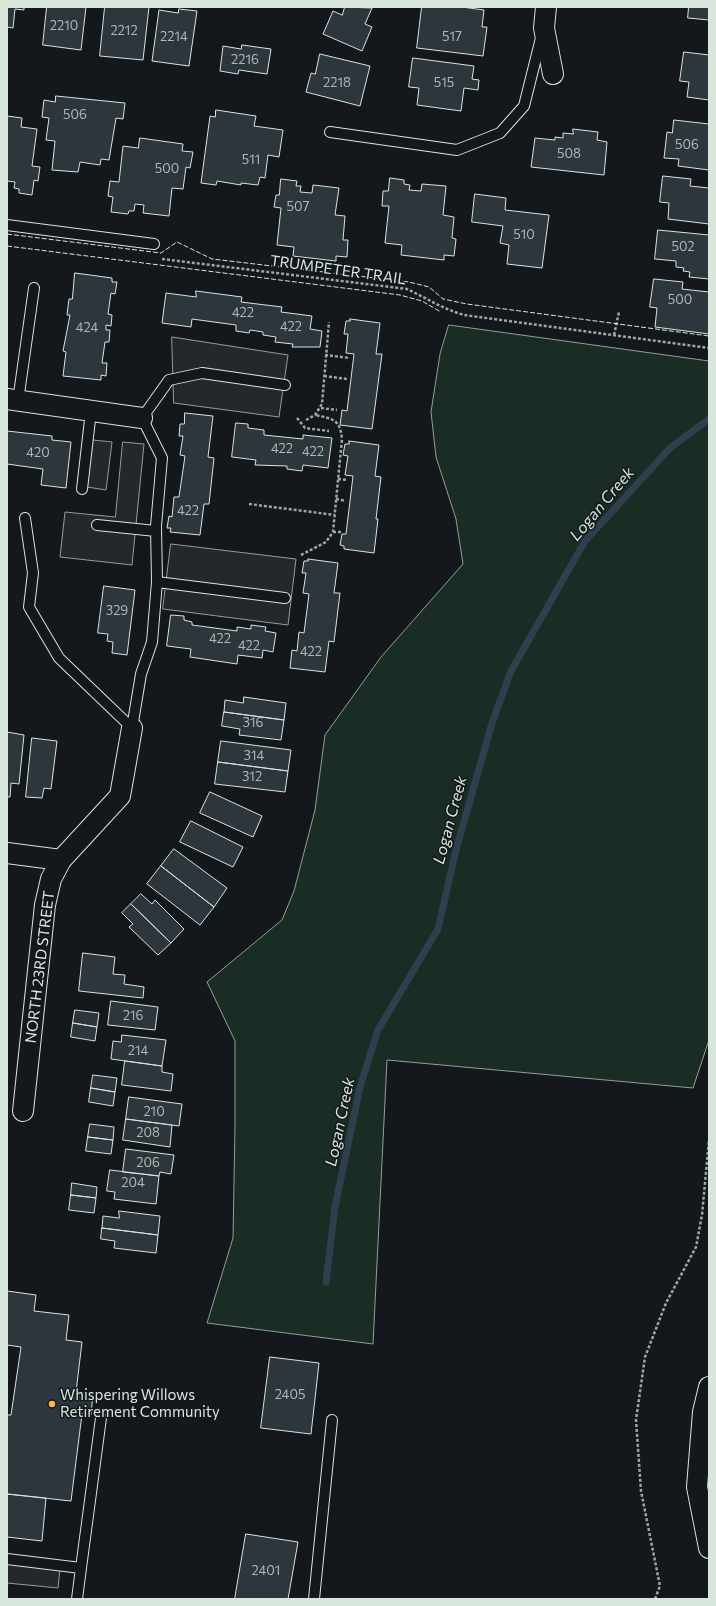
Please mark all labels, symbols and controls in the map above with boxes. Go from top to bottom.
house number: 2210 [50,18,78,34]
house number: 2212 [110,23,138,39]
house number: 2214 [160,29,188,45]
house number: 517 [442,29,462,45]
house number: 2216 [231,52,259,68]
house number: 2218 [323,75,351,91]
house number: 515 [434,75,454,91]
house number: 506 [63,107,87,123]
house number: 506 [675,137,699,153]
house number: 508 [557,146,581,162]
house number: 511 [242,152,260,168]
house number: 500 [155,161,179,177]
house number: 507 [287,199,309,215]
house number: 510 [513,227,535,243]
house number: 502 [671,239,695,255]
street label: TRUMPETER TRAIL [269,252,407,288]
house number: 500 [668,292,692,308]
house number: 422 [232,305,254,321]
house number: 422 [280,319,302,335]
house number: 424 [76,320,98,336]
house number: 422 [271,441,293,457]
house number: 422 [302,444,324,460]
house number: 420 [26,445,50,461]
water label: Logan Creek [566,463,638,545]
house number: 422 [177,503,199,519]
house number: 329 [106,603,128,619]
house number: 422 [209,631,231,647]
house number: 422 [238,638,260,654]
house number: 422 [300,644,322,660]
house number: 316 [243,715,263,731]
house number: 314 [244,748,264,764]
house number: 312 [242,769,262,785]
water label: Logan Creek [429,774,471,866]
street label: NORTH 23RD STREET [22,890,58,1044]
house number: 216 [123,1008,143,1024]
house number: 214 [128,1043,148,1059]
water label: Logan Creek [321,1076,359,1168]
house number: 210 [143,1104,165,1120]
house number: 208 [136,1125,160,1141]
house number: 206 [136,1155,160,1171]
house number: 204 [121,1175,145,1191]
place label: Whispering Willows Retirement Community [60,1386,220,1421]
house number: 2405 [275,1387,305,1403]
marker: Whispering Willows Retirement Community [47,1399,57,1409]
house number: 2401 [252,1563,280,1579]

